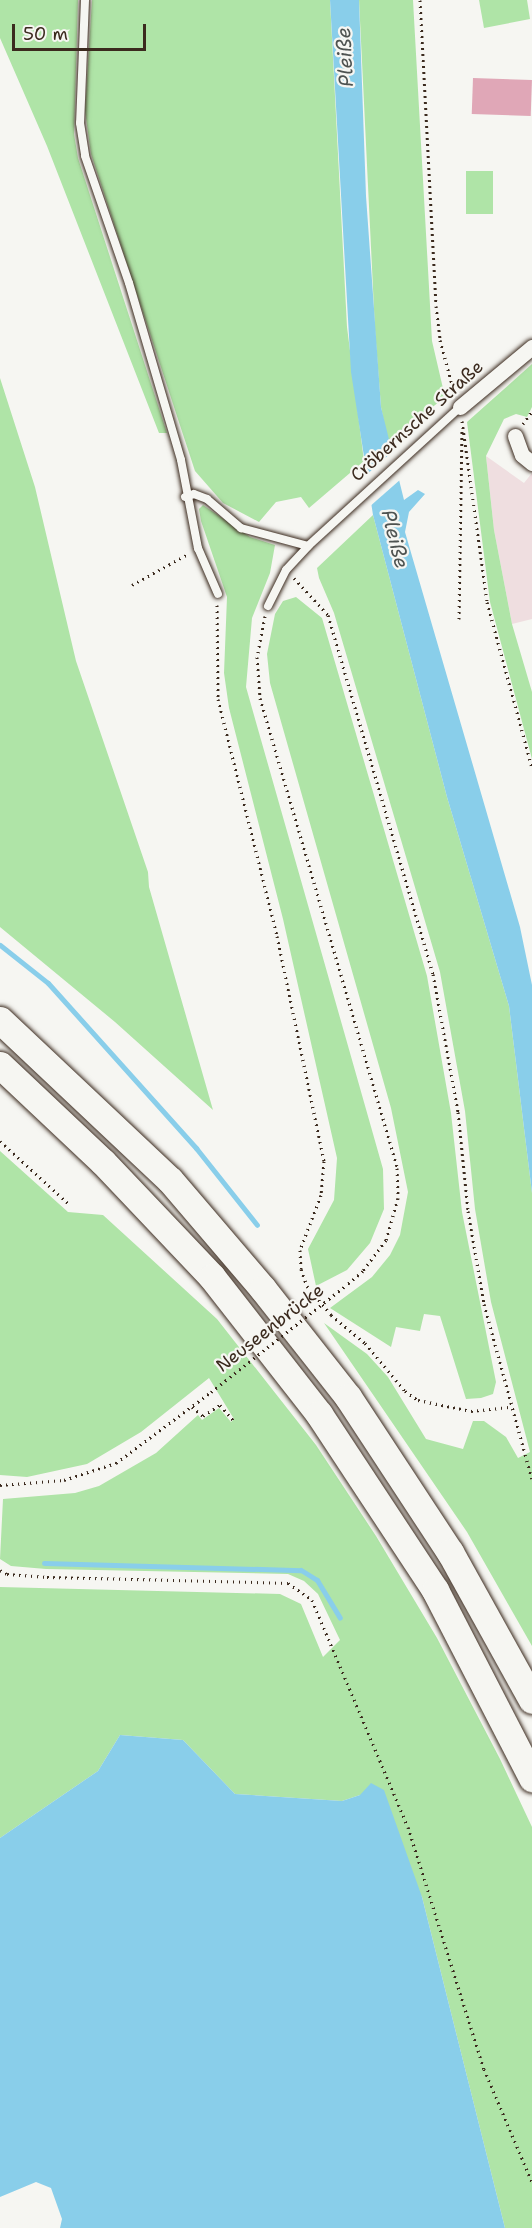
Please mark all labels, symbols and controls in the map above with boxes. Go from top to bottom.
scale bar [15,12,148,50]
text: 50 m [23,22,68,46]
water label: Pleiße [331,27,359,87]
street label: Cröbernsche Straße [346,356,488,486]
water label: Pleiße [376,507,414,571]
street label: Neuseenbrücke [212,1279,328,1377]

